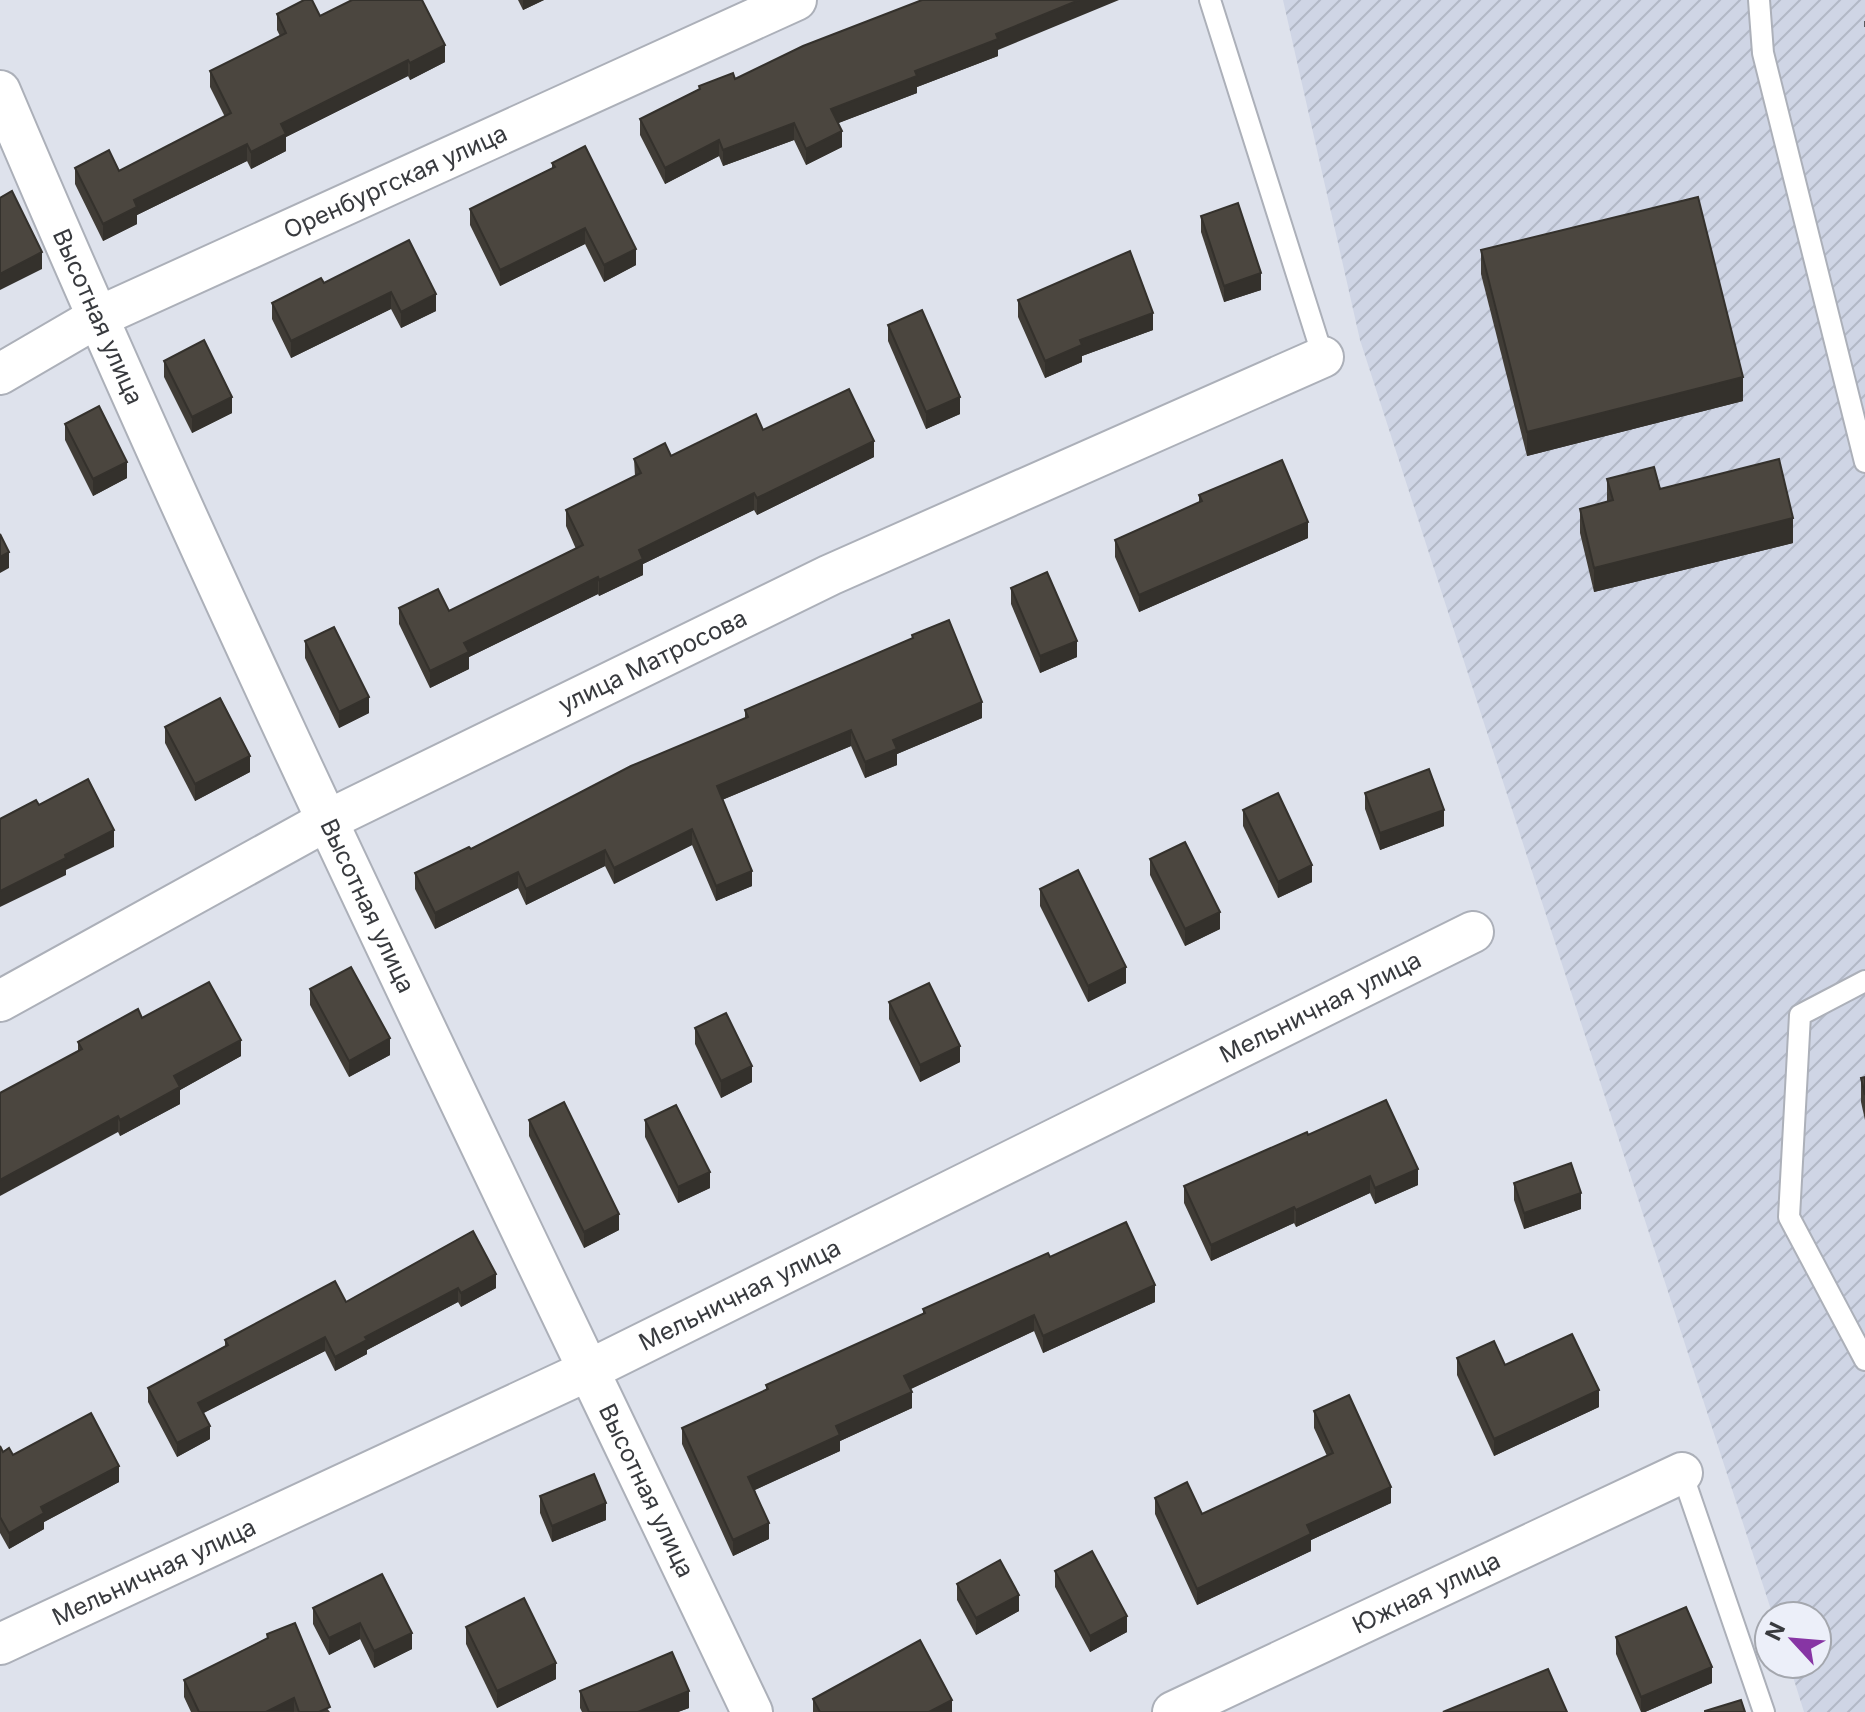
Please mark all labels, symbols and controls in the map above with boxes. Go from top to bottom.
street label: Оренбургская улица [279,118,512,245]
street label: Высотная улица [47,224,150,409]
street label: улица Матросова [554,603,751,719]
street label: Высотная улица [314,814,421,997]
street label: Мельничная улица [1215,945,1426,1069]
street label: Мельничная улица [634,1233,845,1357]
street label: Высотная улица [593,1399,701,1582]
street label: Мельничная улица [48,1512,260,1632]
street label: Южная улица [1348,1545,1505,1640]
north arrow [1753,1600,1833,1680]
text: N [1760,1618,1790,1644]

